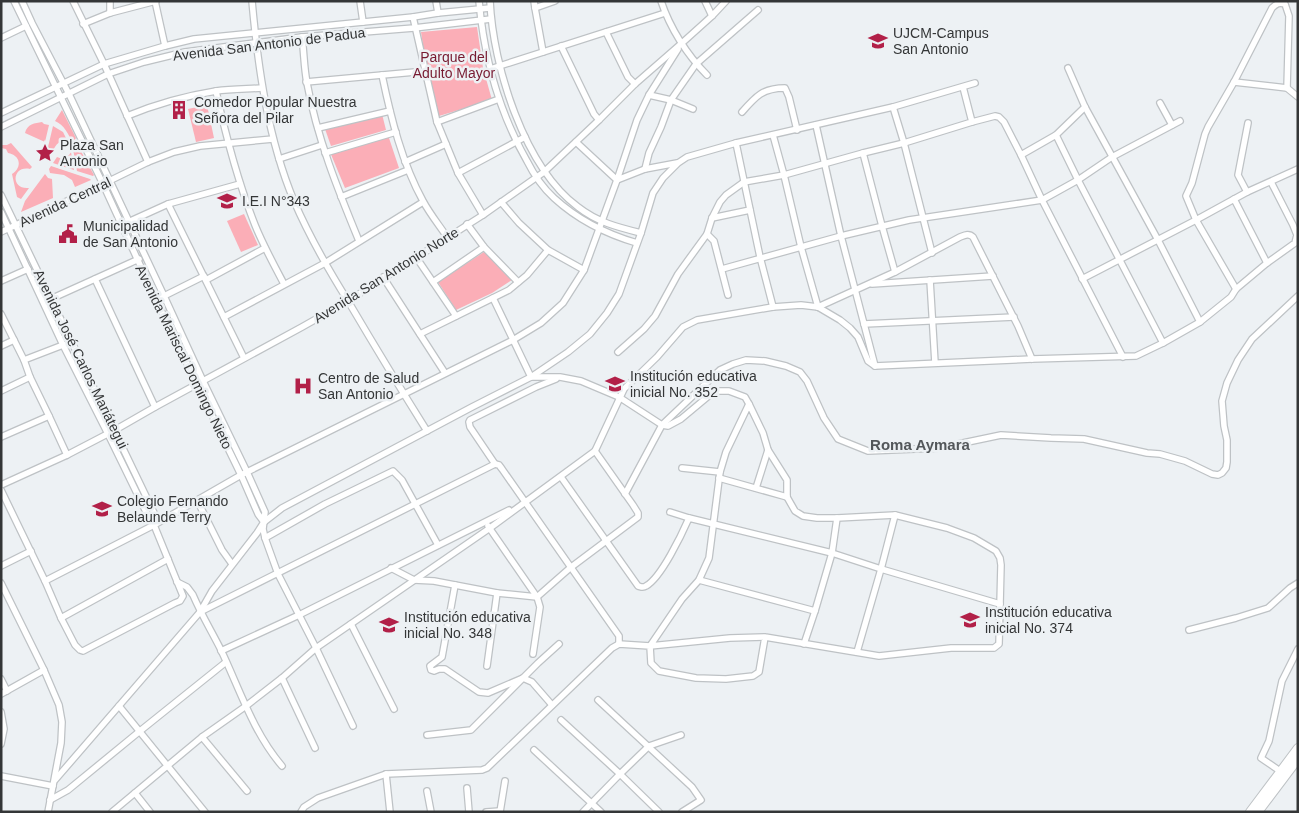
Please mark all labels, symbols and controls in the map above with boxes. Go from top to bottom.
street label: Avenida San Antonio de Padua [172,24,366,64]
place label: UJCM-Campus San Antonio [893,25,989,57]
school or university icon: UJCM-Campus San Antonio [867,30,889,52]
park label: Parque del Adulto Mayor [413,49,496,81]
place label: Comedor Popular Nuestra Señora del Pilar [194,94,357,126]
building icon: Comedor Popular Nuestra Señora del Pilar [168,99,190,121]
place label: Plaza San Antonio [60,137,124,169]
place icon: Plaza San Antonio [34,142,56,164]
street label: Avenida Central [17,174,113,230]
school or university icon: I.E.I N°343 [216,190,238,212]
place label: I.E.I N°343 [242,193,310,209]
place label: Municipalidad de San Antonio [83,218,178,250]
public building icon: Municipalidad de San Antonio [57,223,79,245]
street label: Avenida San Antonio Norte [311,224,462,326]
street label: Avenida Mariscal Domingo Nieto [132,262,236,452]
street label: Avenida José Carlos Mariátegui [31,267,131,451]
place label: Institución educativa inicial No. 352 [630,368,757,400]
place label: Centro de Salud San Antonio [318,370,419,402]
school or university icon: Institución educativa inicial No. 352 [604,373,626,395]
hospital icon: Centro de Salud San Antonio [292,375,314,397]
district label: Roma Aymara [870,436,971,453]
place label: Colegio Fernando Belaunde Terry [117,493,229,525]
school or university icon: Colegio Fernando Belaunde Terry [91,498,113,520]
place label: Institución educativa inicial No. 374 [985,604,1112,636]
place label: Institución educativa inicial No. 348 [404,609,531,641]
school or university icon: Institución educativa inicial No. 374 [959,609,981,631]
school or university icon: Institución educativa inicial No. 348 [378,614,400,636]

